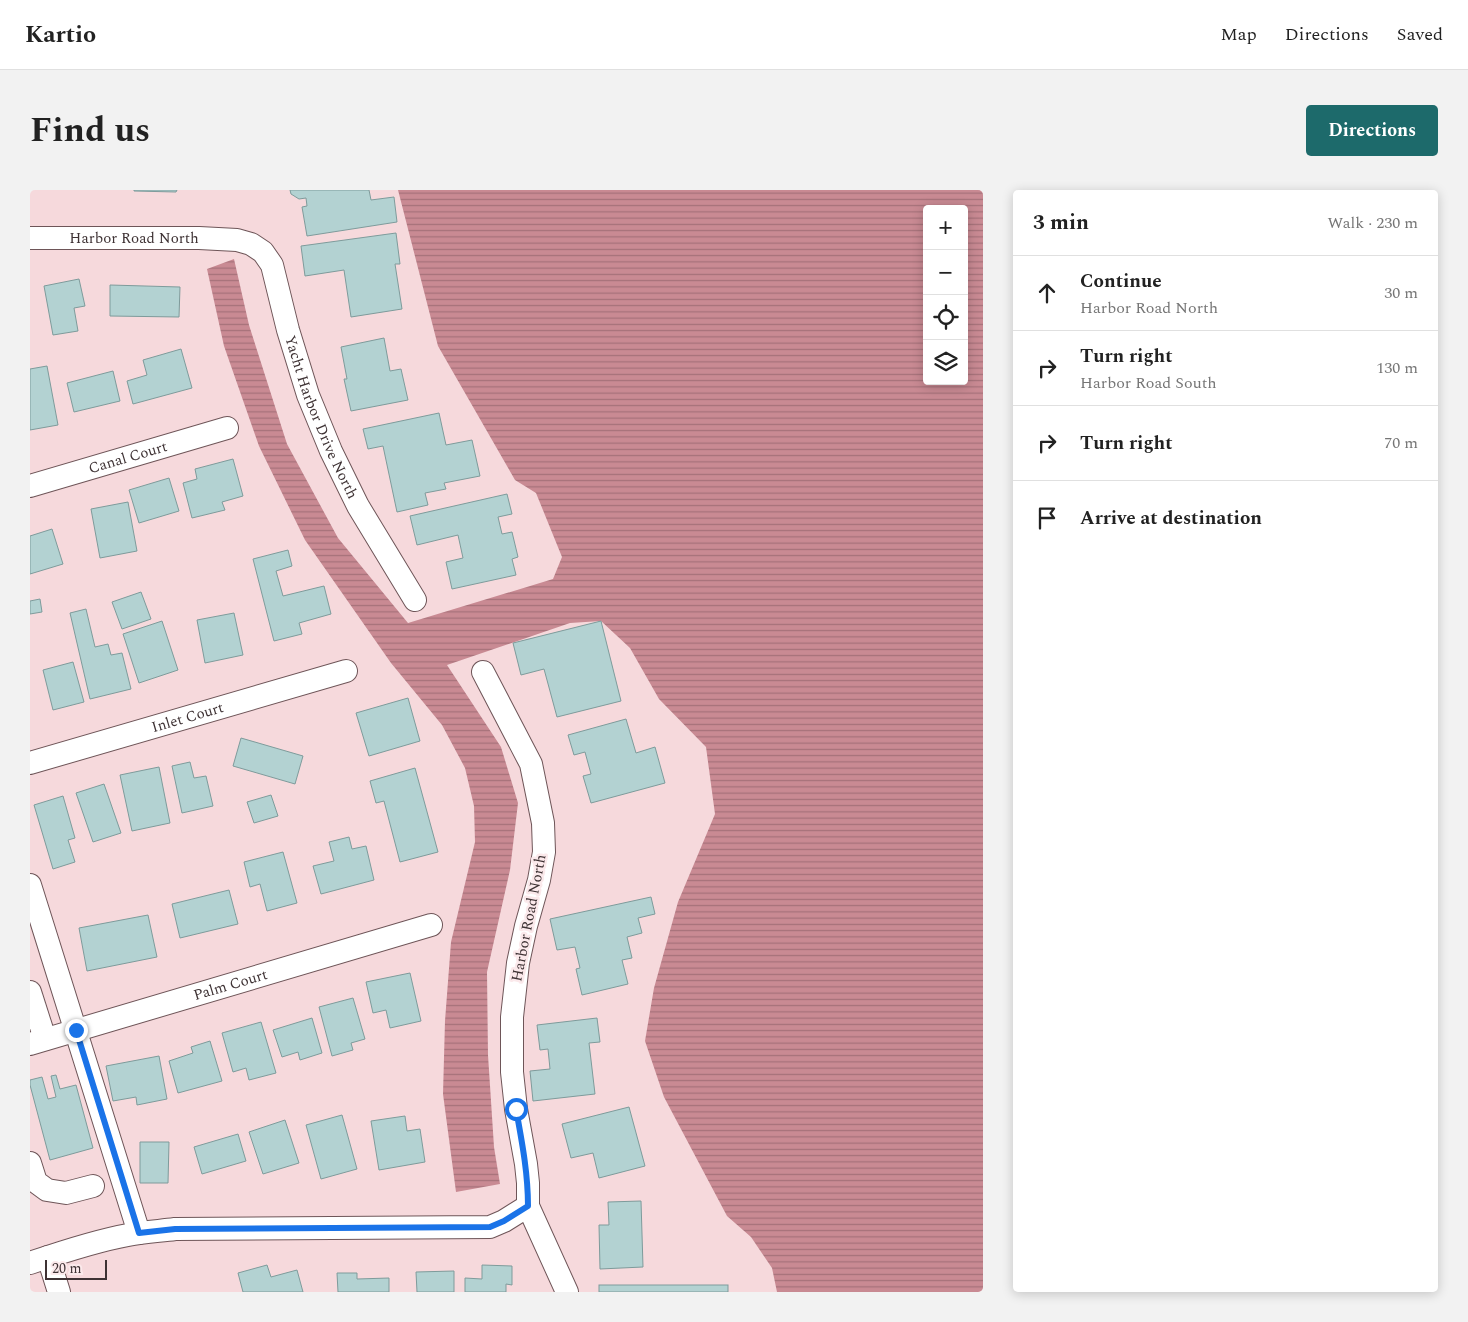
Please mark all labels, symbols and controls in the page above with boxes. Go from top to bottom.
text: Kartio [25,17,96,53]
text: Map [1221,21,1257,48]
text: Directions [1285,21,1369,48]
text: Saved [1397,21,1443,48]
text: Find us [30,104,150,157]
button: Directions [1306,105,1438,156]
map controls [923,205,968,385]
button: + [923,205,968,250]
text: 3 min [1033,207,1089,239]
text: Walk · 230 m [1327,211,1418,235]
street label: Harbor Road North [69,227,199,250]
button: − [923,250,968,295]
text: Continue [1080,267,1162,296]
icon: ahead [1033,279,1061,307]
text: 30 m [1384,281,1418,305]
button: locate [923,295,968,340]
text: Harbor Road North [1080,296,1218,320]
street label: Yacht Harbor Drive North [279,332,364,503]
button: layers [923,340,968,385]
text: Turn right [1080,342,1173,371]
icon: right [1033,354,1061,382]
text: 130 m [1376,356,1418,380]
text: Harbor Road South [1080,371,1217,395]
icon: right [1033,429,1061,457]
text: Turn right [1080,429,1173,458]
text: 70 m [1384,431,1418,455]
street label: Canal Court [86,435,170,480]
icon: arrive [1033,504,1061,532]
text: Arrive at destination [1080,504,1262,533]
street label: Inlet Court [149,696,226,739]
street label: Harbor Road North [505,852,553,984]
street label: Palm Court [190,963,270,1006]
route end [65,1019,88,1042]
route start [505,1098,528,1121]
scale bar [45,1257,108,1280]
text: 20 m [52,1258,82,1279]

